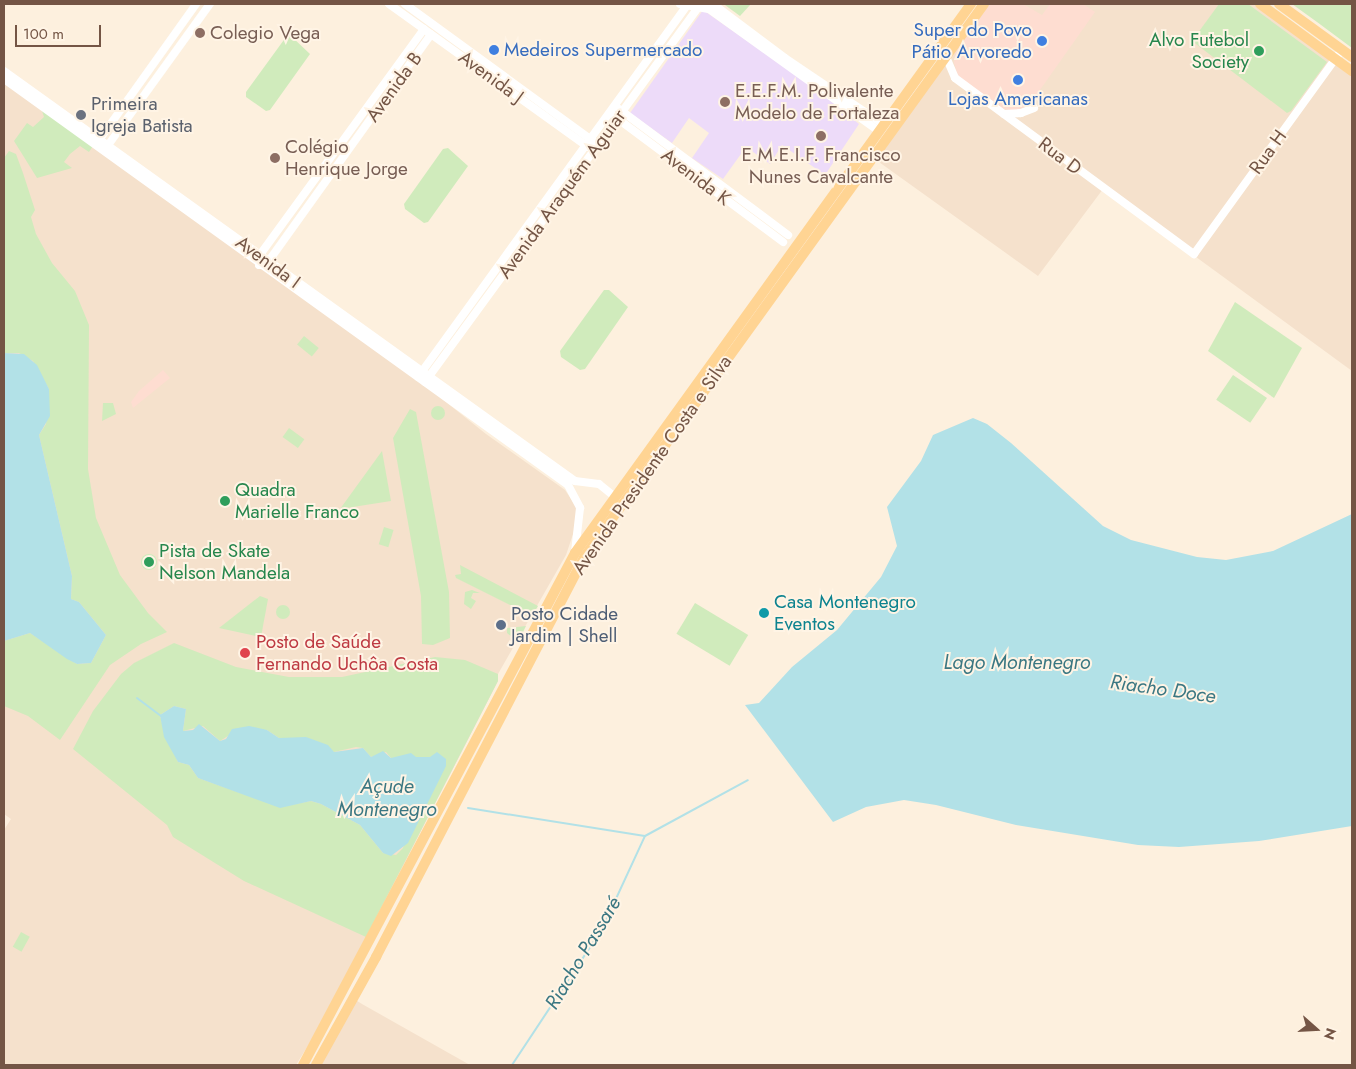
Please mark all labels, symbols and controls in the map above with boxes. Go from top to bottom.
scale bar [18,15,104,47]
place label: Super do Povo Pátio Arvoredo [912,19,1032,63]
place label: Colegio Vega [210,22,320,44]
text: 100 m [23,23,64,45]
marker: Colegio Vega [194,27,206,39]
place label: Alvo Futebol Society [1149,29,1249,73]
marker: Super do Povo Pátio Arvoredo [1036,35,1048,47]
place label: Medeiros Supermercado [504,39,702,61]
marker: Medeiros Supermercado [488,44,500,56]
marker: Alvo Futebol Society [1253,45,1265,57]
street label: Avenida J [454,46,528,108]
street label: Avenida B [361,48,427,126]
marker: Lojas Americanas [1012,74,1024,86]
place label: E.E.F.M. Polivalente Modelo de Fortaleza [735,80,899,124]
place label: Lojas Americanas [948,88,1088,110]
place label: Primeira Igreja Batista [91,93,193,137]
marker: E.E.F.M. Polivalente Modelo de Fortaleza [719,96,731,108]
street label: Avenida Araquém Aguiar [493,105,631,283]
marker: Primeira Igreja Batista [75,109,87,121]
street label: Rua H [1244,125,1292,179]
marker: E.M.E.I.F. Francisco Nunes Cavalcante [815,130,827,142]
street label: Rua D [1034,132,1086,180]
place label: Colégio Henrique Jorge [285,136,408,180]
street label: Avenida K [657,144,735,210]
place label: E.M.E.I.F. Francisco Nunes Cavalcante [741,144,901,188]
marker: Colégio Henrique Jorge [269,152,281,164]
street label: Avenida I [231,231,305,293]
street label: Avenida Presidente Costa e Silva [567,351,737,579]
place label: Quadra Marielle Franco [235,479,359,523]
marker: Quadra Marielle Franco [219,495,231,507]
place label: Pista de Skate Nelson Mandela [159,540,290,584]
marker: Pista de Skate Nelson Mandela [143,556,155,568]
place label: Casa Montenegro Eventos [774,591,916,635]
place label: Posto Cidade Jardim | Shell [511,603,618,647]
marker: Casa Montenegro Eventos [758,607,770,619]
marker: Posto Cidade Jardim | Shell [495,619,507,631]
place label: Posto de Saúde Fernando Uchôa Costa [256,631,438,675]
marker: Posto de Saúde Fernando Uchôa Costa [238,646,252,660]
water label: Lago Montenegro [944,650,1090,674]
water label: Riacho Doce [1109,670,1217,708]
water label: Açude Montenegro [337,774,437,821]
water label: Riacho Passaré [540,892,626,1014]
north arrow [1291,1004,1341,1054]
text: N [1319,1025,1341,1042]

